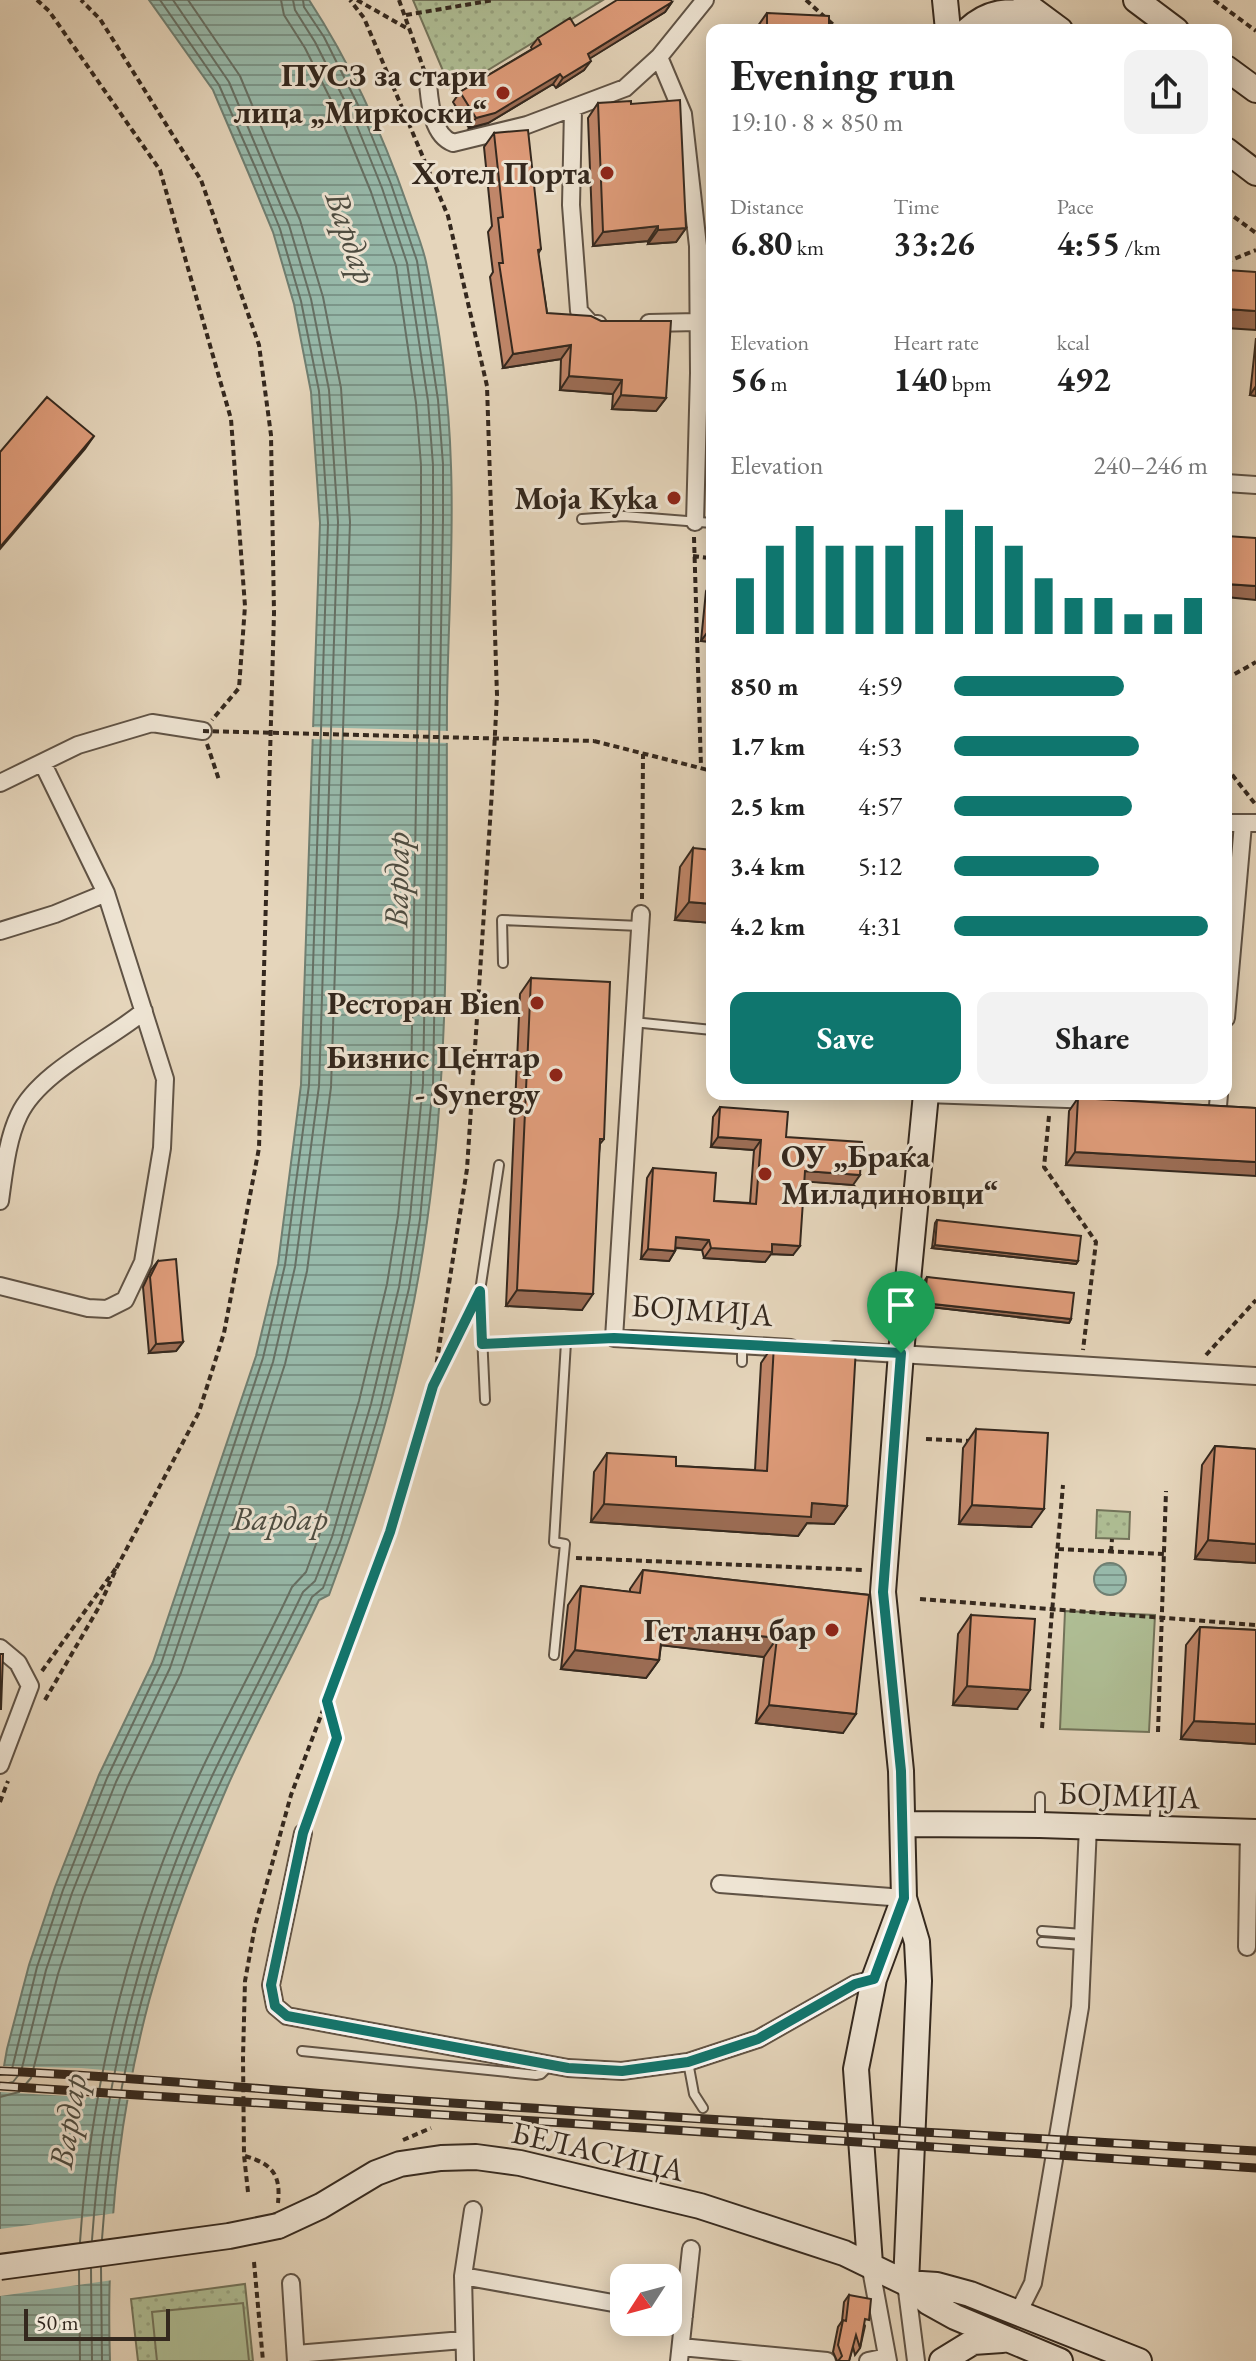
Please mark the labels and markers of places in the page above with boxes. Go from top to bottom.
place label: ПУСЗ за стари лица „Миркоски“ [234,54,487,133]
marker: ПУСЗ за стари лица „Миркоски“ [494,84,512,102]
place label: Хотел Порта [411,152,592,194]
marker: Хотел Порта [598,164,616,182]
place label: Moja Kyka [514,477,659,519]
marker: Moja Kyka [665,489,683,507]
place label: Ресторан Bien [327,982,521,1024]
marker: Ресторан Bien [528,994,546,1012]
place label: Бизнис Центар - Synergy [327,1036,541,1115]
marker: Бизнис Центар - Synergy [547,1066,565,1084]
place label: ОУ „Браќа Миладиновци“ [781,1135,998,1214]
marker: ОУ „Браќа Миладиновци“ [756,1165,774,1183]
pin [867,1271,935,1353]
place label: Гет ланч бар [644,1609,816,1651]
marker: Гет ланч бар [823,1621,841,1639]

